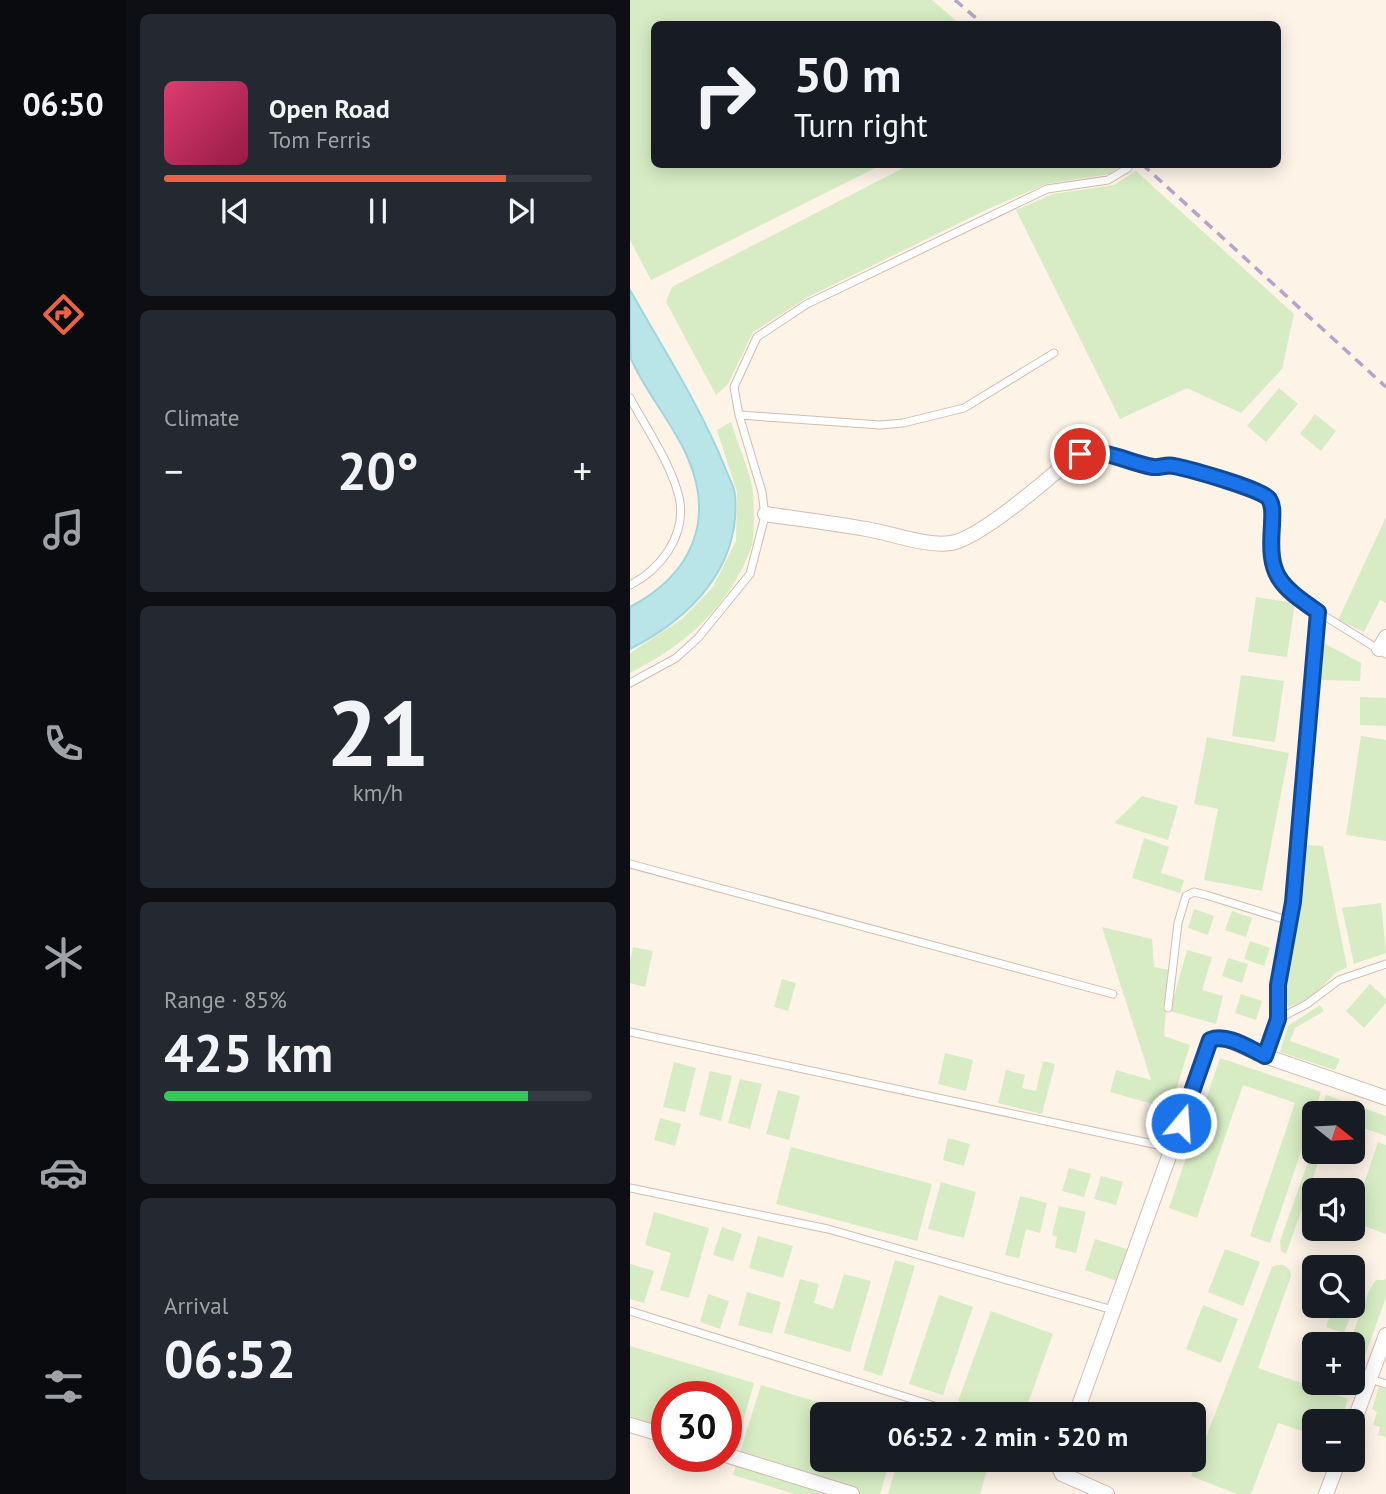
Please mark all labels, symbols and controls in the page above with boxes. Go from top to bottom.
text: 50 m [794,42,901,106]
icon: right [679,49,770,140]
text: 06:50 [22,83,104,125]
text: Open Road [269,92,390,125]
text: Turn right [794,104,928,146]
text: Tom Ferris [269,125,371,154]
icon: previous [216,192,254,230]
icon: pause [359,192,397,230]
icon: next [502,192,540,230]
icon: directions [39,290,88,339]
text: Climate [164,403,239,432]
pin [1050,424,1110,484]
icon: arrive [1061,435,1099,473]
text: 20° [337,437,419,504]
text: − [164,446,183,495]
text: + [573,446,592,495]
icon: music [39,505,88,554]
text: 21 [326,673,430,791]
icon: phone [39,719,88,768]
text: km/h [353,778,403,807]
icon: climate [39,933,88,982]
text: Range · 85% [164,985,287,1014]
text: 425 km [164,1019,333,1086]
position arrow [1144,1086,1218,1160]
north arrow [1302,1101,1365,1164]
map controls [1302,1101,1365,1472]
icon: car [39,1148,88,1197]
button: sound [1302,1178,1365,1241]
button: search [1302,1255,1365,1318]
text: Arrival [164,1291,228,1320]
text: 06:52 [164,1325,296,1392]
button: + [1302,1332,1365,1395]
icon: filters [39,1362,88,1411]
speed limit sign: 30 [651,1381,742,1472]
button: − [1302,1409,1365,1472]
text: 06:52 · 2 min · 520 m [888,1420,1128,1453]

